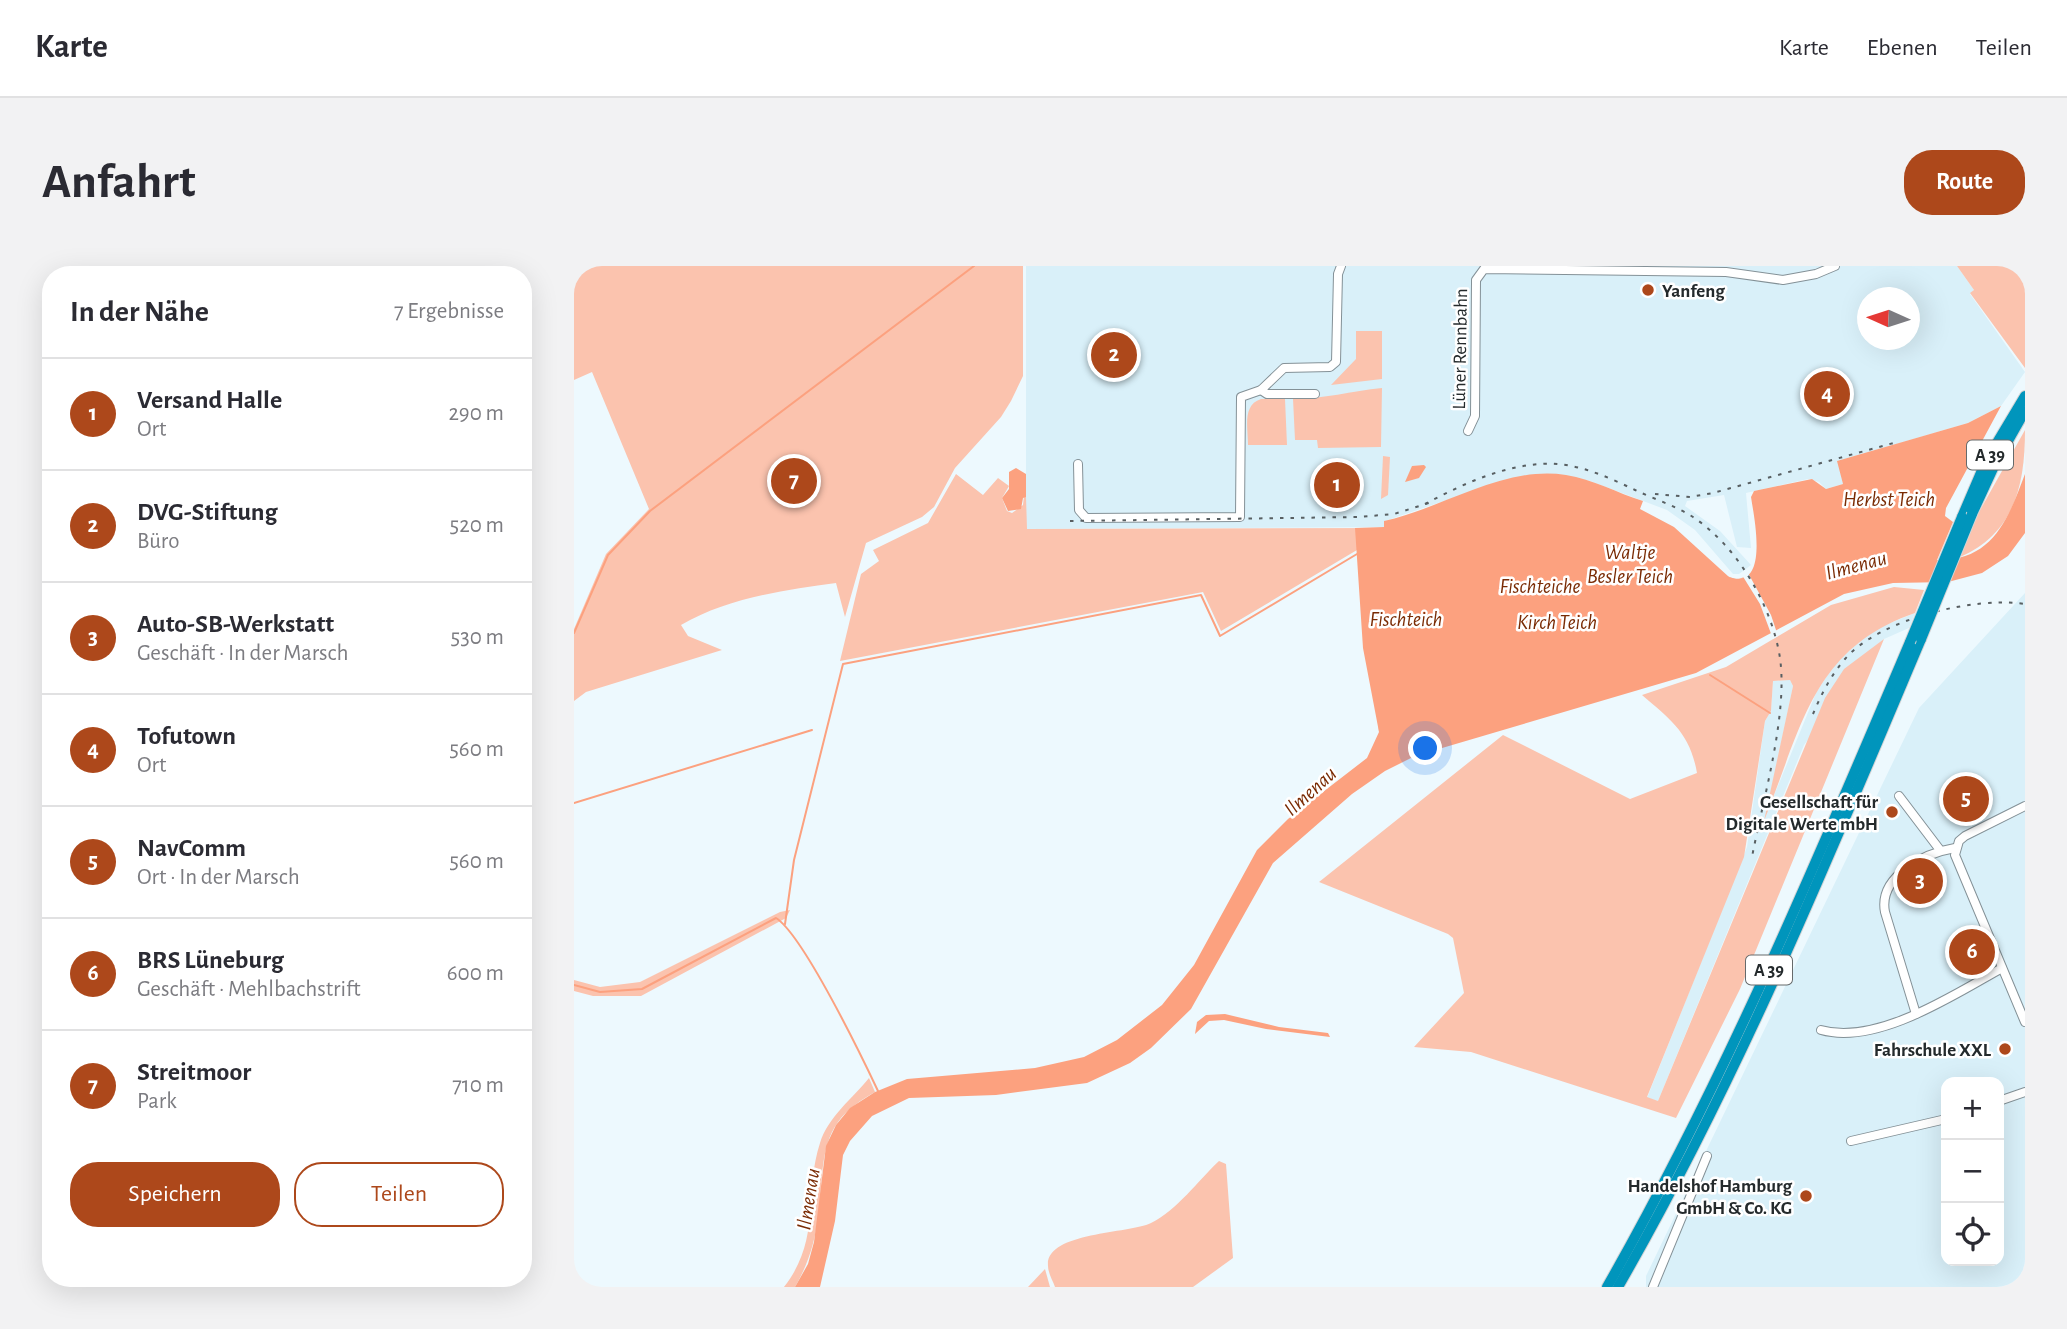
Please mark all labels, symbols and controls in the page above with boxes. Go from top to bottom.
text: Karte [35,31,108,64]
text: Karte [1779,36,1829,60]
text: Ebenen [1867,36,1938,60]
text: Teilen [1976,36,2032,60]
button: Route [1904,150,2025,215]
text: Anfahrt [42,158,196,207]
marker: Yanfeng [1640,282,1656,298]
place label: Yanfeng [1662,282,1725,301]
north arrow [1857,287,1920,350]
street label: Lüner Rennbahn [1450,288,1471,410]
text: In der Nähe [70,297,209,327]
text: 7 Ergebnisse [394,300,504,323]
pin: 2 [1091,329,1137,381]
pin: 4 [1804,368,1850,420]
text: Versand Halle [137,387,282,413]
text: 1 [89,402,97,425]
text: 290 m [448,402,504,425]
text: Ort [137,418,166,441]
road number: A 39 [1967,440,2013,470]
pin: 7 [771,455,817,507]
pin: 1 [1314,459,1360,511]
water label: Herbst Teich [1843,489,1935,510]
text: DVG-Stiftung [137,499,278,525]
text: 2 [88,514,98,537]
text: 520 m [450,514,504,537]
text: Büro [137,530,180,553]
water label: Waltje Besler Teich [1587,542,1673,587]
water label: Ilmenau [1823,547,1889,584]
water label: Fischteiche [1500,576,1581,597]
water label: Fischteich [1370,609,1442,630]
text: Auto-SB-Werkstatt [137,611,334,637]
water label: Kirch Teich [1517,612,1597,633]
text: 3 [88,626,98,649]
text: 530 m [451,626,504,649]
text: Geschäft · In der Marsch [137,642,348,665]
text: Tofutown [137,723,236,749]
your location [1408,731,1442,765]
text: 4 [87,738,99,761]
text: 560 m [449,738,504,761]
text: Ort [137,754,166,777]
water label: Ilmenau [1280,763,1341,820]
pin: 5 [1943,773,1989,825]
place label: Gesellschaft für Digitale Werte mbH [1726,793,1878,834]
marker: Gesellschaft für Digitale Werte mbH [1884,804,1900,820]
text: NavComm [137,835,246,861]
text: 5 [88,850,98,873]
text: 560 m [449,850,504,873]
pin: 3 [1897,855,1943,907]
text: Ort · In der Marsch [137,866,300,889]
pin: 6 [1949,926,1995,978]
text: BRS Lüneburg [137,947,284,973]
road number: A 39 [1746,956,1792,984]
text: 6 [87,962,99,985]
text: 600 m [447,962,504,985]
text: Geschäft · Mehlbachstrift [137,978,361,1001]
place label: Fahrschule XXL [1874,1041,1992,1060]
marker: Fahrschule XXL [1997,1041,2013,1057]
text: Streitmoor [137,1059,251,1085]
text: 7 [88,1074,98,1097]
text: 710 m [452,1074,504,1097]
map controls [1941,1077,2004,1266]
button: + [1941,1077,2004,1140]
text: Park [137,1090,177,1113]
button: − [1941,1140,2004,1203]
button: Speichern [70,1162,280,1227]
button: Teilen [294,1162,504,1227]
water label: Ilmenau [793,1167,824,1232]
place label: Handelshof Hamburg GmbH & Co. KG [1628,1177,1792,1218]
marker: Handelshof Hamburg GmbH & Co. KG [1798,1188,1814,1204]
button: locate [1941,1203,2004,1266]

